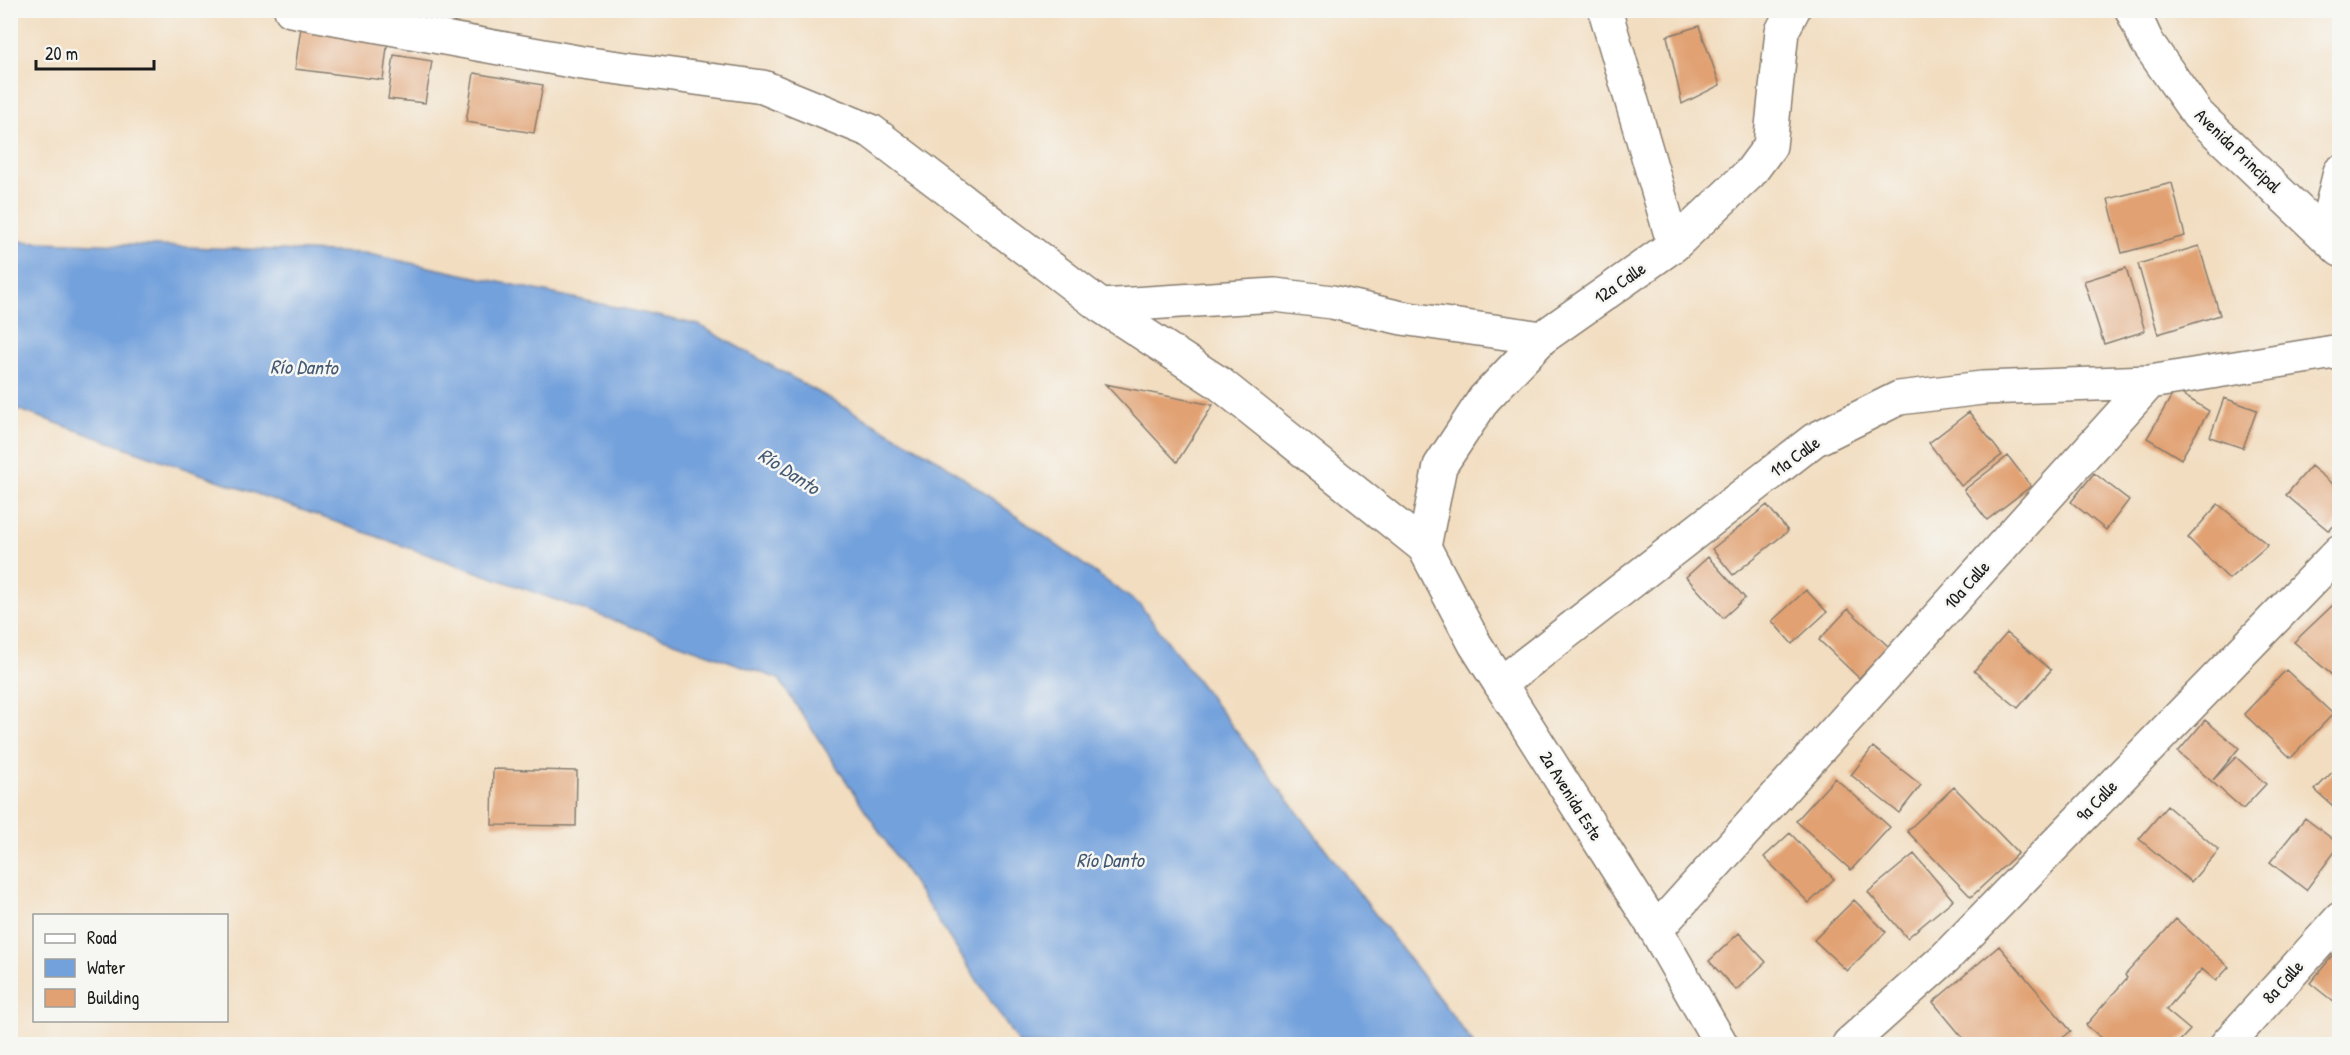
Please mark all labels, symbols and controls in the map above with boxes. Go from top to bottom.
scale bar [36,33,154,71]
text: 20 m [45,41,78,66]
street label: Avenida Principal [2189,103,2287,199]
street label: 12a Calle [1589,256,1651,309]
water label: Río Danto [270,352,340,381]
street label: 11a Calle [1765,430,1825,483]
water label: Río Danto [754,441,827,501]
street label: 10a Calle [1938,555,1995,614]
street label: 2a Avenida Este [1534,746,1609,845]
street label: 9a Calle [2070,774,2123,827]
water label: Río Danto [1076,846,1146,873]
legend [33,914,228,1022]
text: Road [87,925,117,950]
street label: 8a Calle [2256,954,2309,1009]
text: Water [87,955,125,980]
text: Building [87,985,139,1010]

